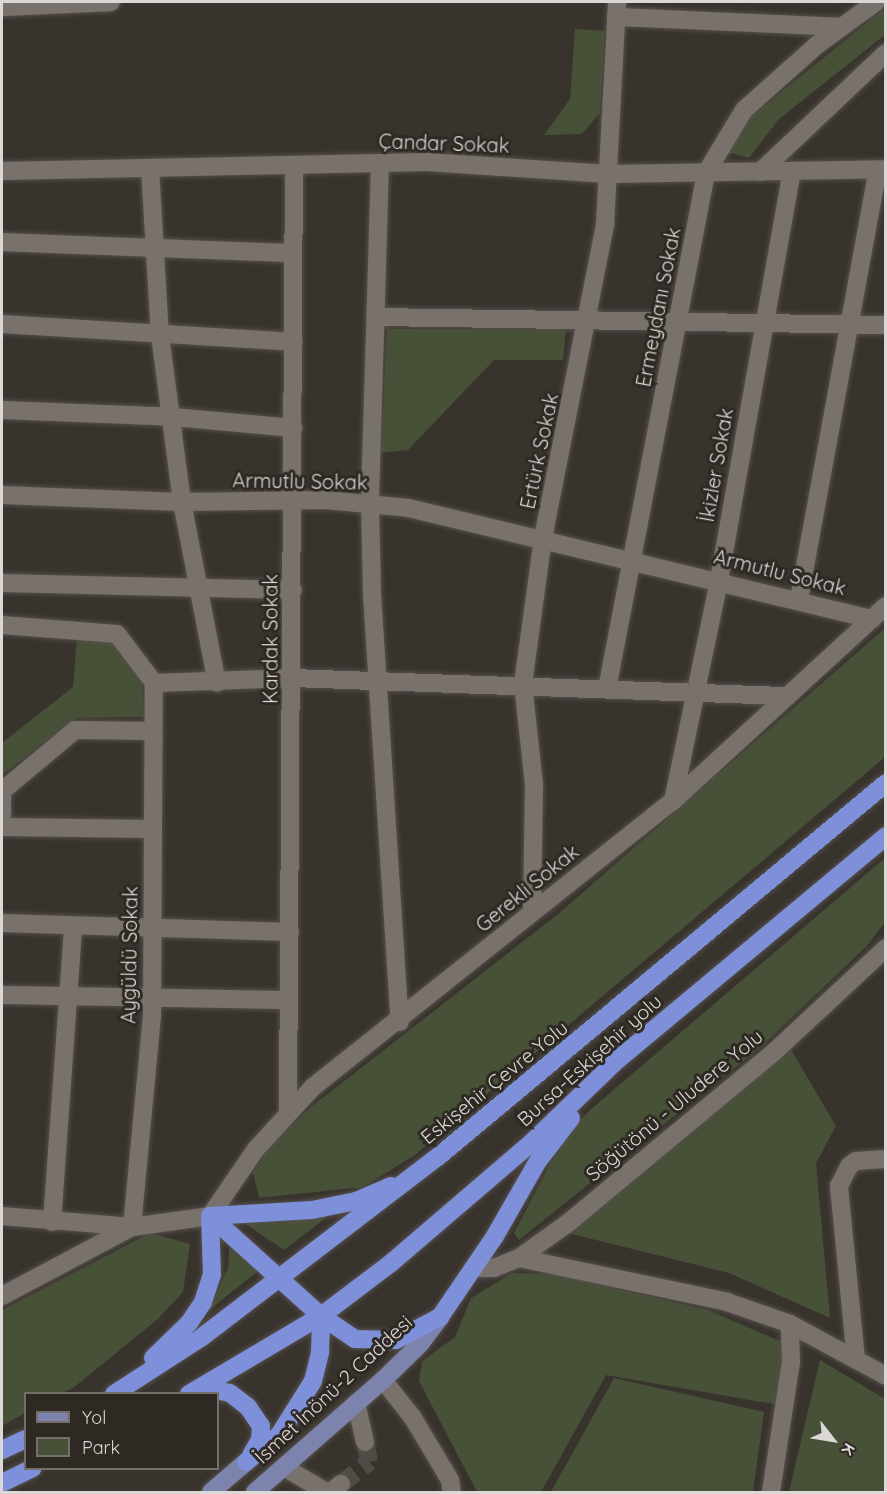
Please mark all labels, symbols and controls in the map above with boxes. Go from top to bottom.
street label: Çandar Sokak [378,129,510,157]
street label: Ermeydanı Sokak [631,225,685,389]
street label: Ertürk Sokak [515,391,563,511]
street label: İkizler Sokak [694,406,738,524]
street label: Armutlu Sokak [232,468,368,494]
street label: Armutlu Sokak [712,544,848,600]
street label: Kardak Sokak [258,574,282,704]
street label: Gerekli Sokak [471,839,583,937]
street label: Aygüldü Sokak [116,886,142,1024]
street label: Bursa-Eskişehir yolu [512,989,666,1131]
street label: Eskişehir Çevre Yolu [416,1015,572,1149]
street label: Söğütönü - Uludere Yolu [581,1024,767,1186]
street label: İsmet İnönü-2 Caddesi [249,1310,417,1468]
legend [24,1392,219,1470]
text: Yol [82,1406,106,1429]
north arrow [803,1410,863,1470]
text: Park [82,1436,120,1459]
text: K [837,1440,860,1459]

